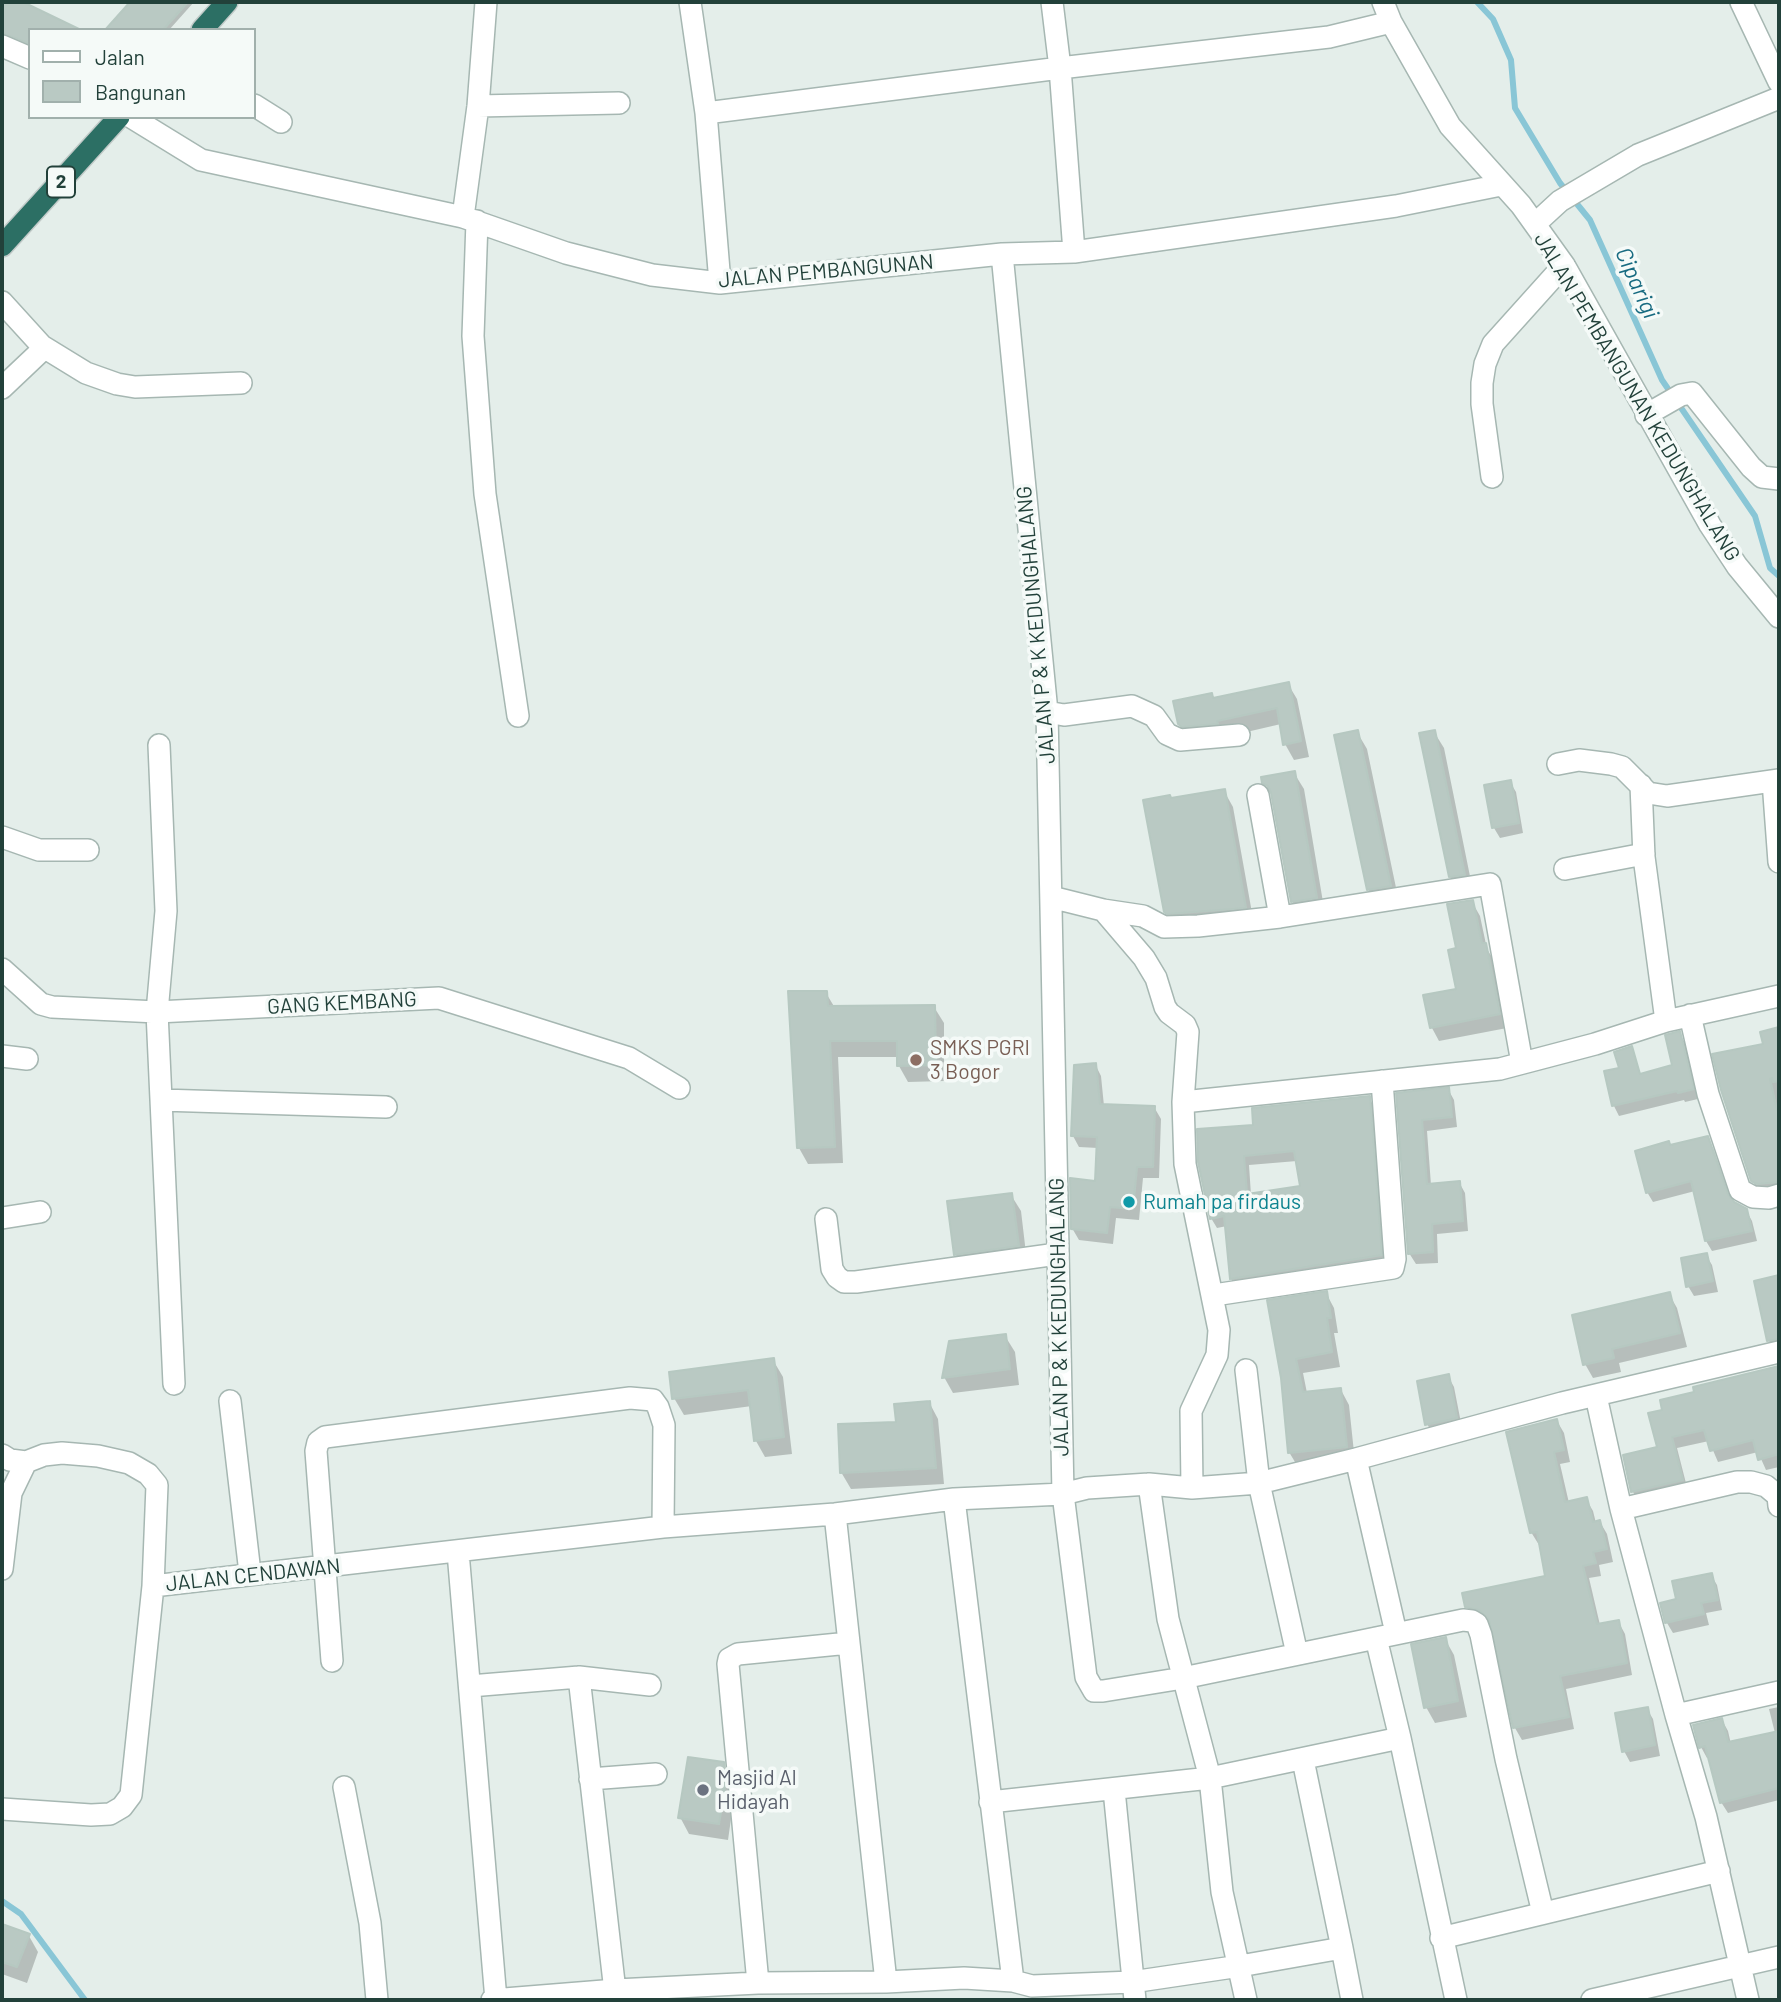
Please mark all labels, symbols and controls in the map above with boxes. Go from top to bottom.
legend [28,28,256,119]
text: Jalan [95,44,145,69]
text: Bangunan [95,79,186,104]
road number: 2 [47,166,75,198]
street label: JALAN PEMBANGUNAN KEDUNGHALANG [1529,228,1745,566]
water label: Ciparigi [1609,243,1665,323]
street label: JALAN PEMBANGUNAN [717,249,935,293]
street label: JALAN P & K KEDUNGHALANG [1011,485,1061,765]
street label: GANG KEMBANG [266,986,418,1020]
place label: SMKS PGRI 3 Bogor [930,1035,1030,1085]
marker: SMKS PGRI 3 Bogor [908,1052,924,1068]
street label: JALAN P & K KEDUNGHALANG [1044,1177,1074,1457]
place label: Rumah pa firdaus [1143,1189,1301,1215]
marker: Rumah pa firdaus [1121,1194,1137,1210]
street label: JALAN CENDAWAN [164,1553,342,1597]
place label: Masjid Al Hidayah [717,1765,797,1815]
marker: Masjid Al Hidayah [695,1782,711,1798]

